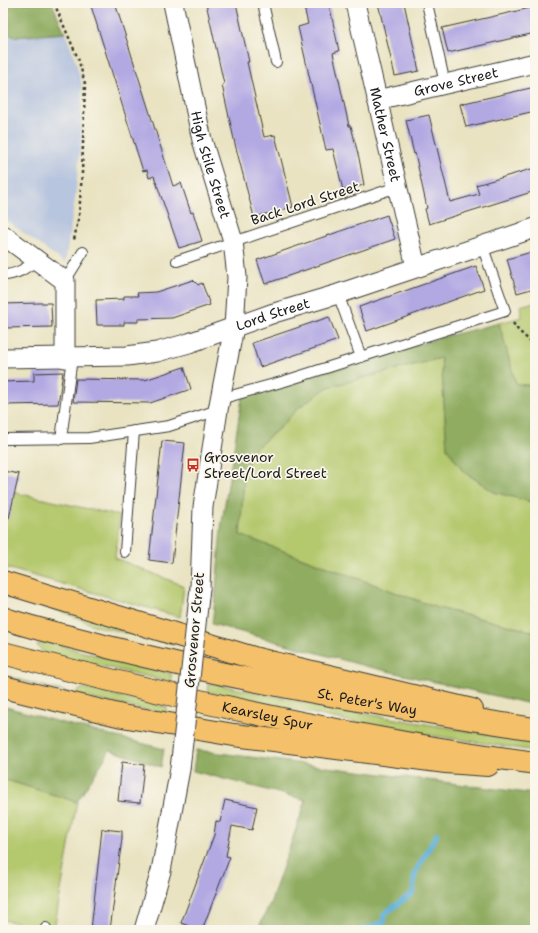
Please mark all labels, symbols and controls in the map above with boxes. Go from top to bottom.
street label: Grove Street [412,63,500,100]
street label: Mather Street [366,85,405,184]
street label: High Stile Street [187,109,235,221]
street label: Back Lord Street [249,177,361,229]
street label: Lord Street [233,294,312,335]
place label: Grosvenor Street/Lord Street [204,448,327,482]
bus stop icon: Grosvenor Street/Lord Street [185,457,201,473]
street label: Grosvenor Street [180,572,208,688]
street label: St. Peter's Way [316,684,418,719]
street label: Kearsley Spur [221,697,315,734]

